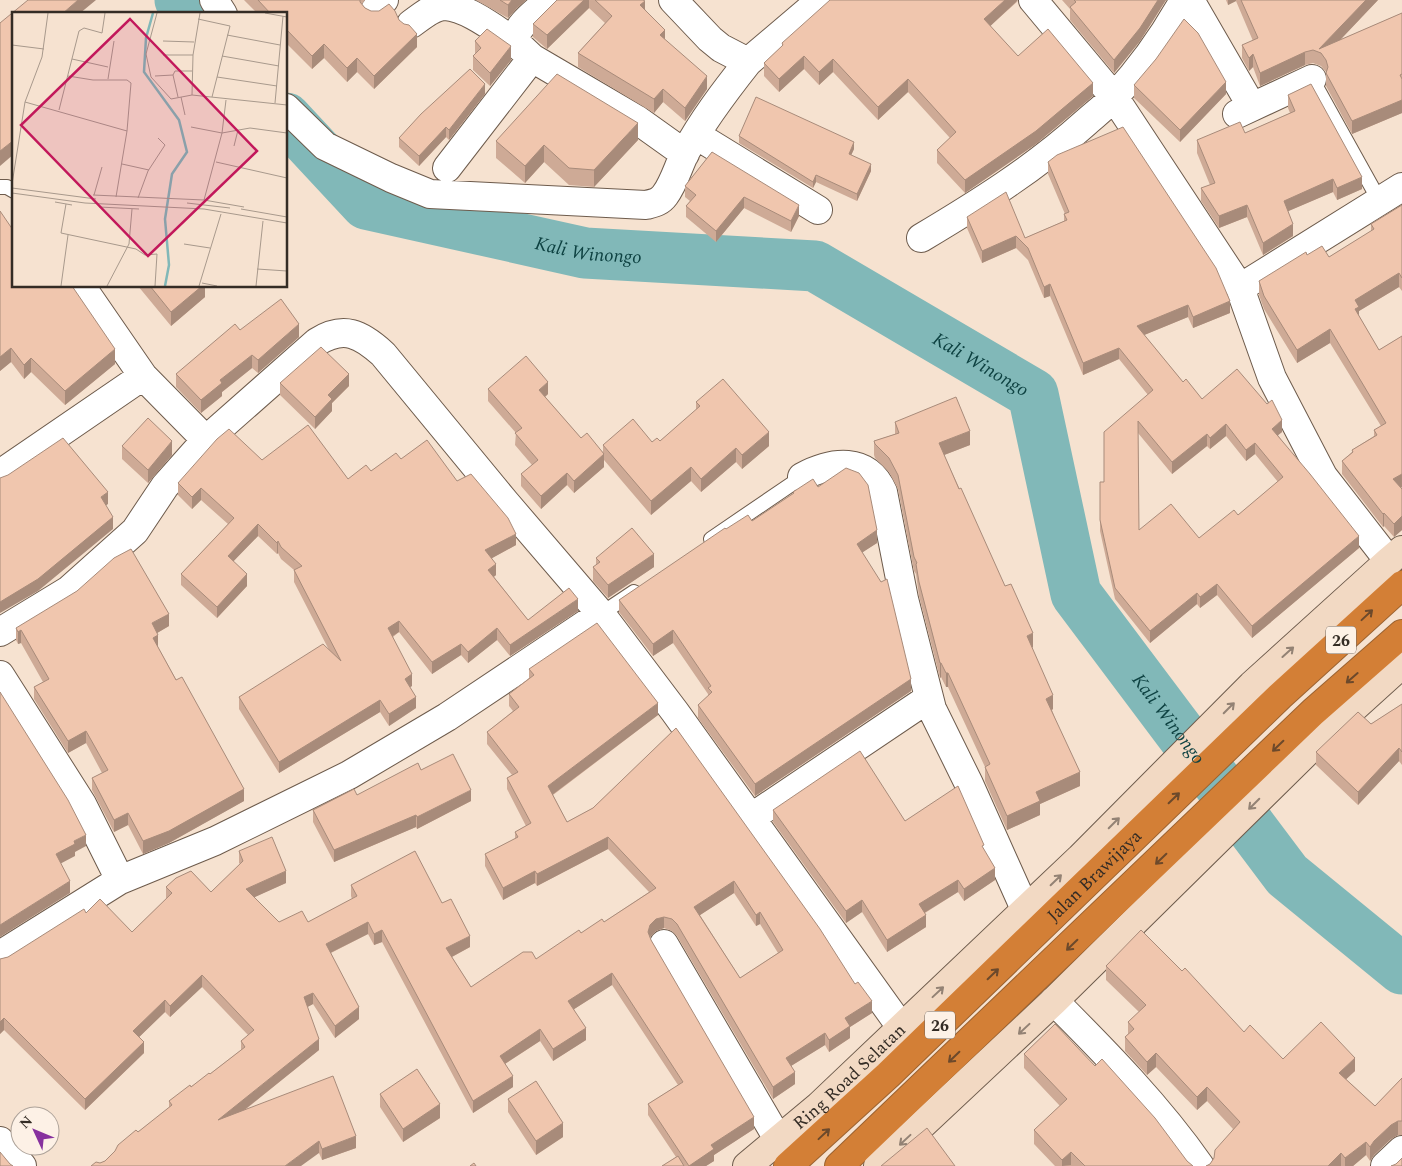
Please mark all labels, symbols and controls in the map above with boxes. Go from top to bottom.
inset map [12,12,288,288]
water label: Kali Winongo [532,229,643,272]
water label: Kali Winongo [927,325,1034,405]
one-way arrow [1361,609,1374,621]
road number: 26 [1326,626,1356,654]
one-way arrow [1282,646,1295,658]
water label: Kali Winongo [1124,667,1212,771]
one-way arrow [1346,672,1359,684]
one-way arrow [1223,702,1235,714]
one-way arrow [1272,740,1284,752]
one-way arrow [1168,792,1181,804]
one-way arrow [1248,798,1260,810]
one-way arrow [1108,817,1120,829]
street label: Jalan Brawijaya [1041,823,1148,929]
one-way arrow [1155,853,1167,865]
one-way arrow [1050,874,1062,886]
one-way arrow [1065,939,1078,951]
one-way arrow [987,967,999,980]
one-way arrow [932,986,945,998]
road number: 26 [925,1012,955,1038]
street label: Ring Road Selatan [787,1017,912,1136]
one-way arrow [1018,1023,1031,1035]
one-way arrow [948,1051,961,1063]
north arrow [10,1106,60,1156]
text: N [14,1111,38,1134]
one-way arrow [818,1128,831,1139]
one-way arrow [899,1134,912,1146]

